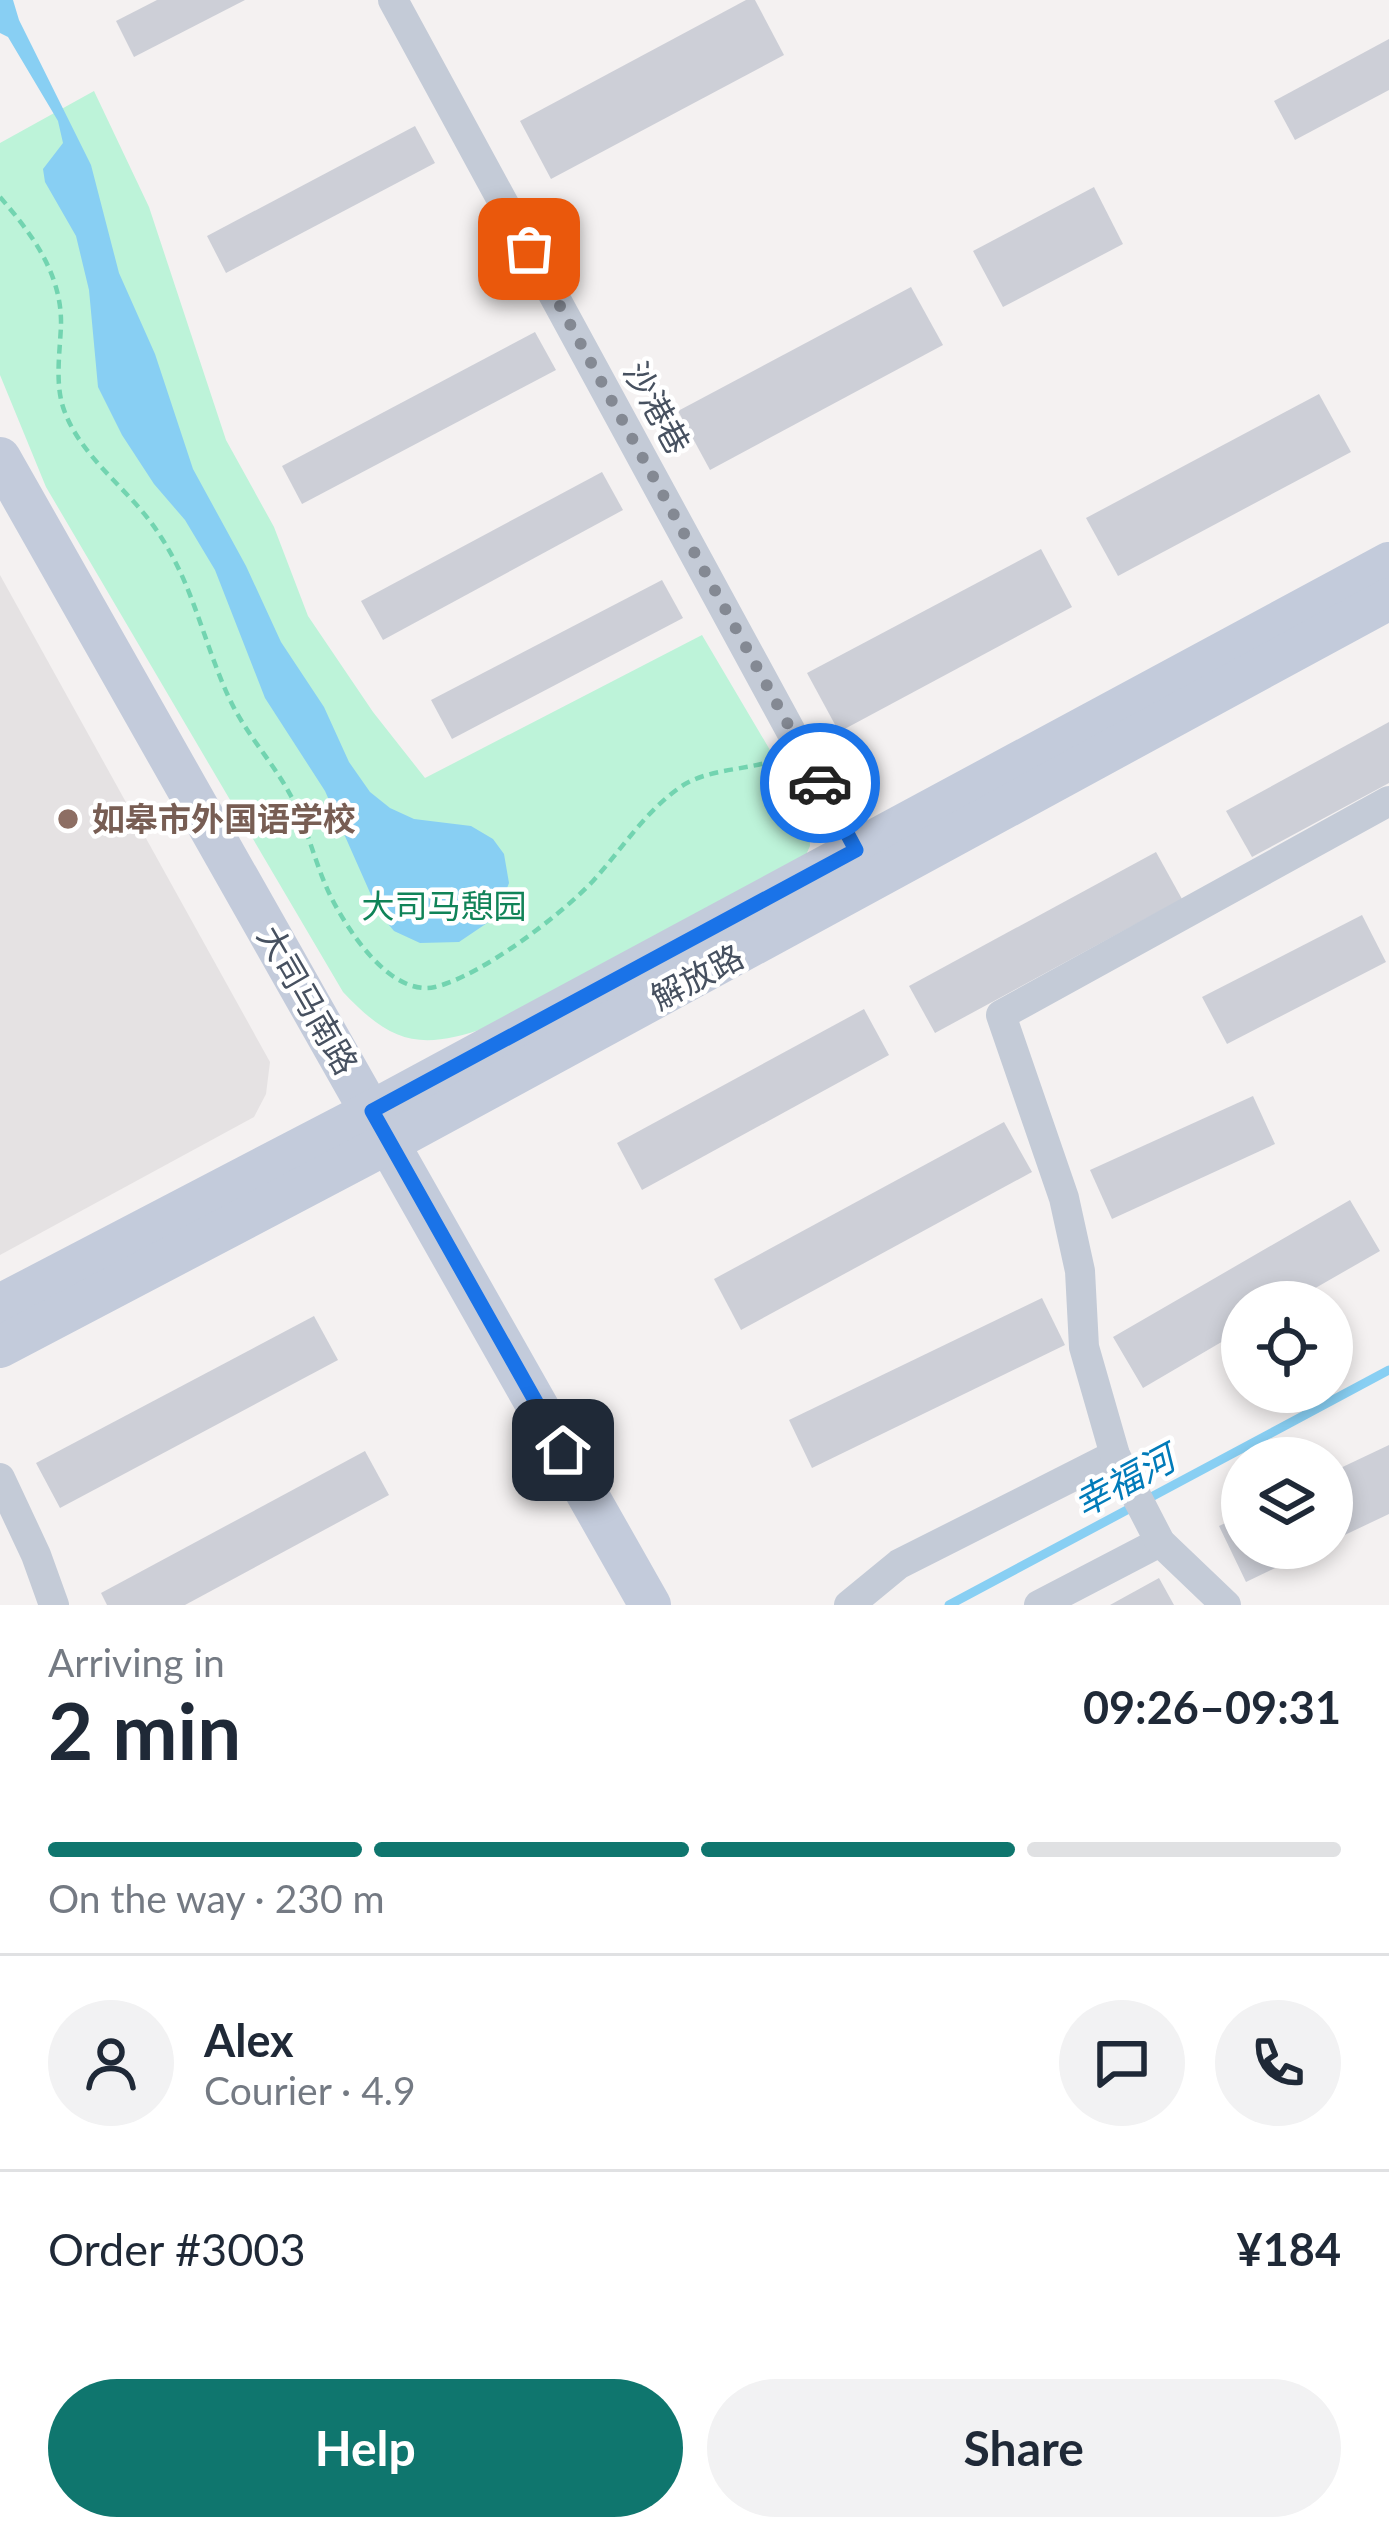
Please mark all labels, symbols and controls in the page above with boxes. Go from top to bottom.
pin [478,198,580,300]
icon: bag [496,216,562,282]
street label: 沙港巷 [616,355,699,461]
courier [760,723,880,843]
icon: car [787,750,853,816]
place label: 如皋市外国语学校 [92,798,356,838]
marker: 如皋市外国语学校 [55,806,81,832]
park label: 大司马憩园 [362,885,527,925]
street label: 大司马南路 [250,918,367,1081]
street label: 解放路 [643,935,750,1017]
map controls [1221,1281,1353,1569]
button: locate [1221,1281,1353,1413]
pin [512,1399,614,1501]
icon: home [530,1417,596,1483]
water label: 幸福河 [1066,1433,1187,1525]
button: layers [1221,1437,1353,1569]
text: Arriving in [48,1639,225,1685]
text: 09:26–09:31 [1083,1680,1341,1734]
text: 2 min [48,1683,241,1777]
text: On the way · 230 m [48,1875,385,1921]
button: person [48,2000,174,2126]
button: chat [1059,2000,1185,2126]
button: phone [1215,2000,1341,2126]
text: Alex [204,2013,294,2067]
text: Courier · 4.9 [204,2067,416,2113]
text: Order #3003 [48,2222,306,2276]
text: ¥184 [1237,2222,1341,2276]
button: Help [48,2379,683,2517]
button: Share [707,2379,1341,2517]

